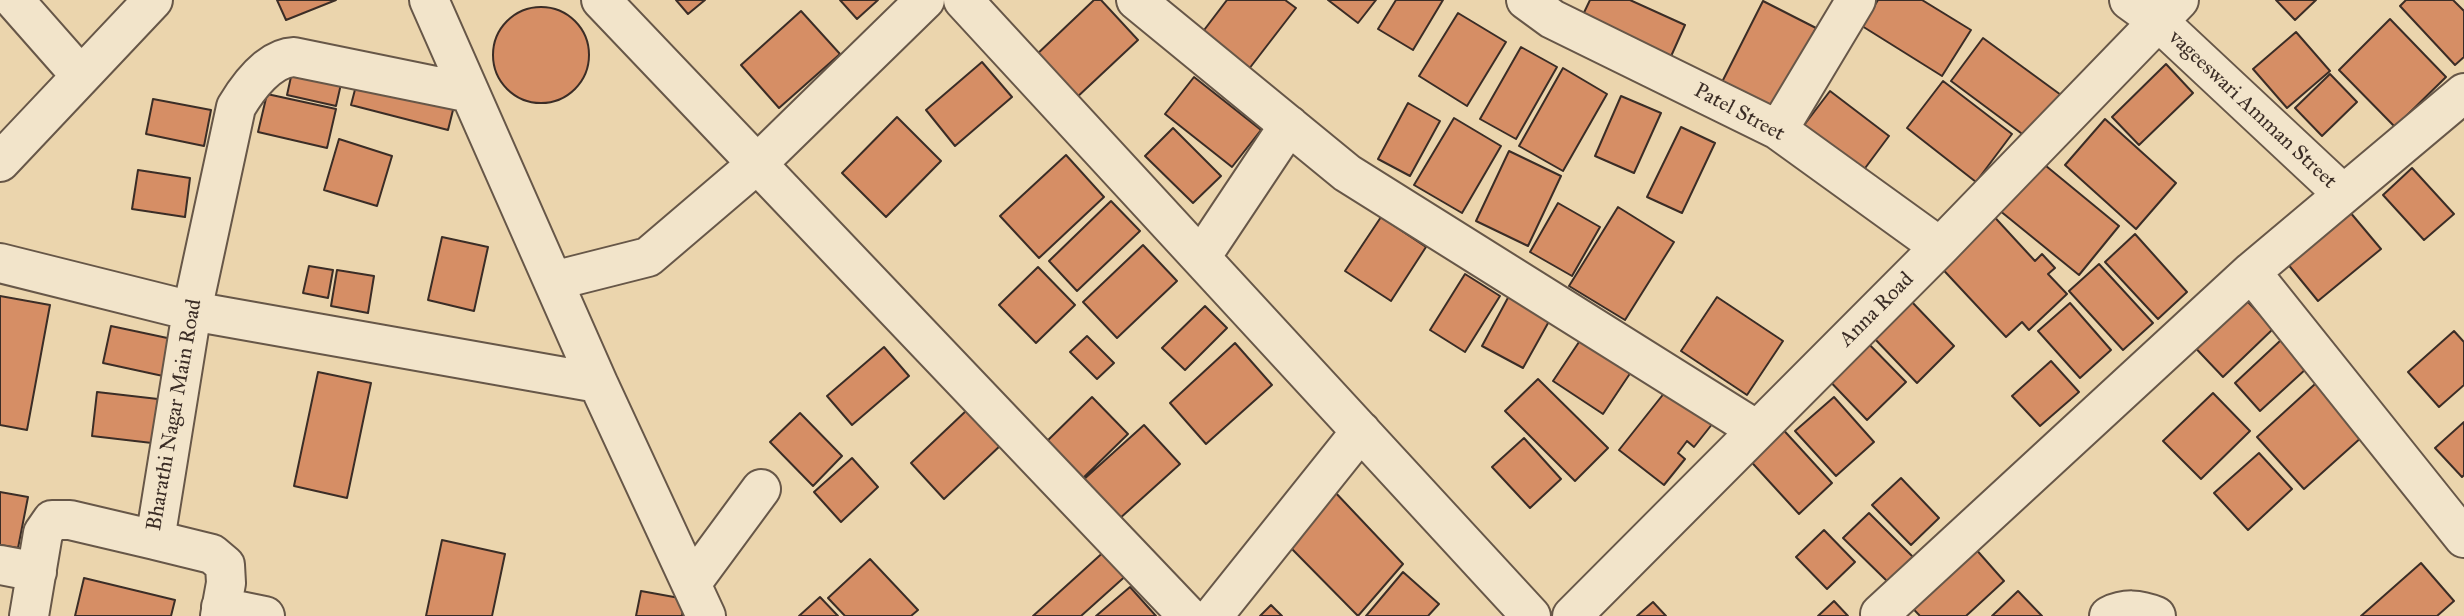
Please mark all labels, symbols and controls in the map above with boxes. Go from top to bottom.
street label: vageeswari Amman Street [2163,25,2341,195]
street label: Patel Street [1689,79,1789,147]
street label: Anna Road [1835,268,1919,352]
street label: Bharathi Nagar Main Road [142,297,208,533]

